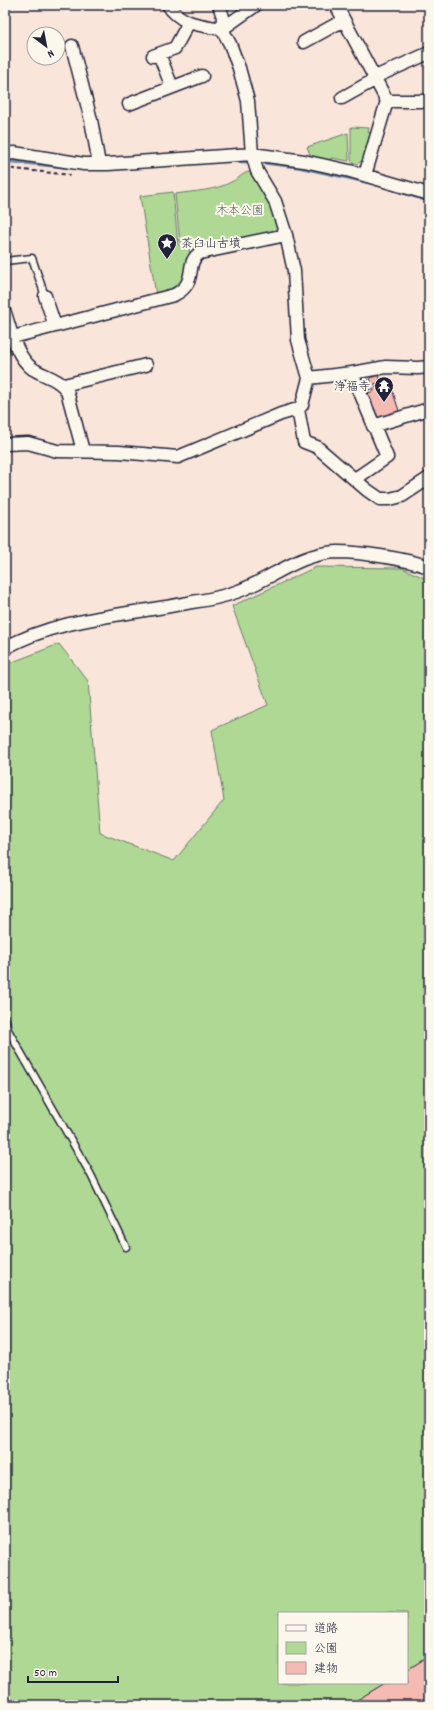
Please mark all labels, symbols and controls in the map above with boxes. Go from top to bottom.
north arrow [26,26,66,66]
text: N [43,45,57,61]
park label: 木本公園 [216,203,264,220]
place icon: 茶臼山古墳 [156,232,178,260]
place label: 茶臼山古墳 [181,236,241,253]
temple icon: 浄福寺 [373,375,395,403]
place label: 浄福寺 [334,379,370,396]
legend [278,1612,408,1684]
text: 道路 [314,1621,338,1638]
text: 公園 [314,1641,338,1658]
scale bar [28,1658,118,1684]
text: 建物 [314,1661,338,1678]
text: 50 m [34,1665,57,1682]

